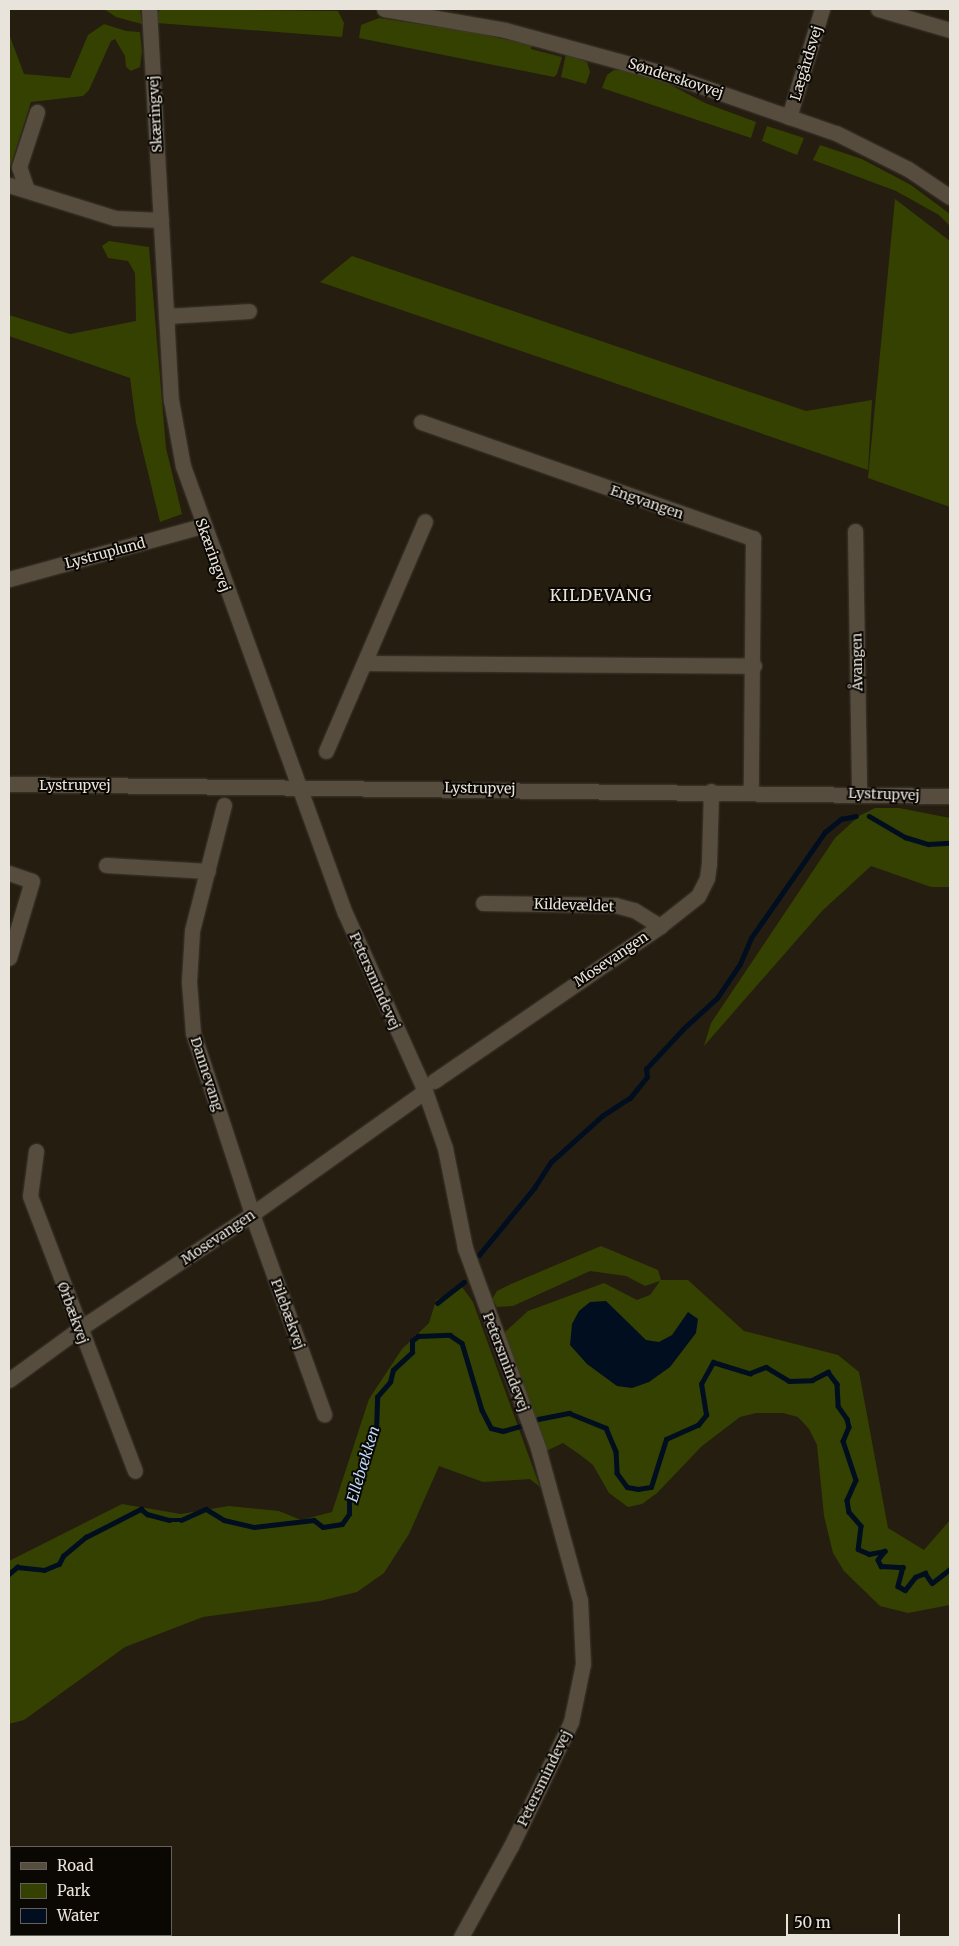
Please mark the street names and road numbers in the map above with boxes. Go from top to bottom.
street label: Lægårdsvej [787,23,825,103]
street label: Sønderskovvej [626,55,726,101]
street label: Skæringvej [145,75,165,153]
street label: Engvangen [608,482,686,522]
street label: Skæringvej [192,516,234,594]
street label: Lystruplund [63,534,147,572]
street label: Åvangen [848,633,866,691]
street label: Lystrupvej [39,777,111,793]
street label: Lystrupvej [444,779,516,797]
street label: Lystrupvej [848,784,920,804]
street label: Kildevældet [534,895,614,915]
street label: Mosevangen [571,928,651,990]
street label: Petersmindevej [346,930,404,1032]
street label: Dannevang [187,1035,227,1113]
street label: Mosevangen [178,1206,258,1268]
street label: Pilebækvej [268,1276,308,1352]
street label: Ørbækvej [54,1280,92,1346]
street label: Petersmindevej [479,1310,533,1414]
street label: Petersmindevej [514,1727,574,1829]

